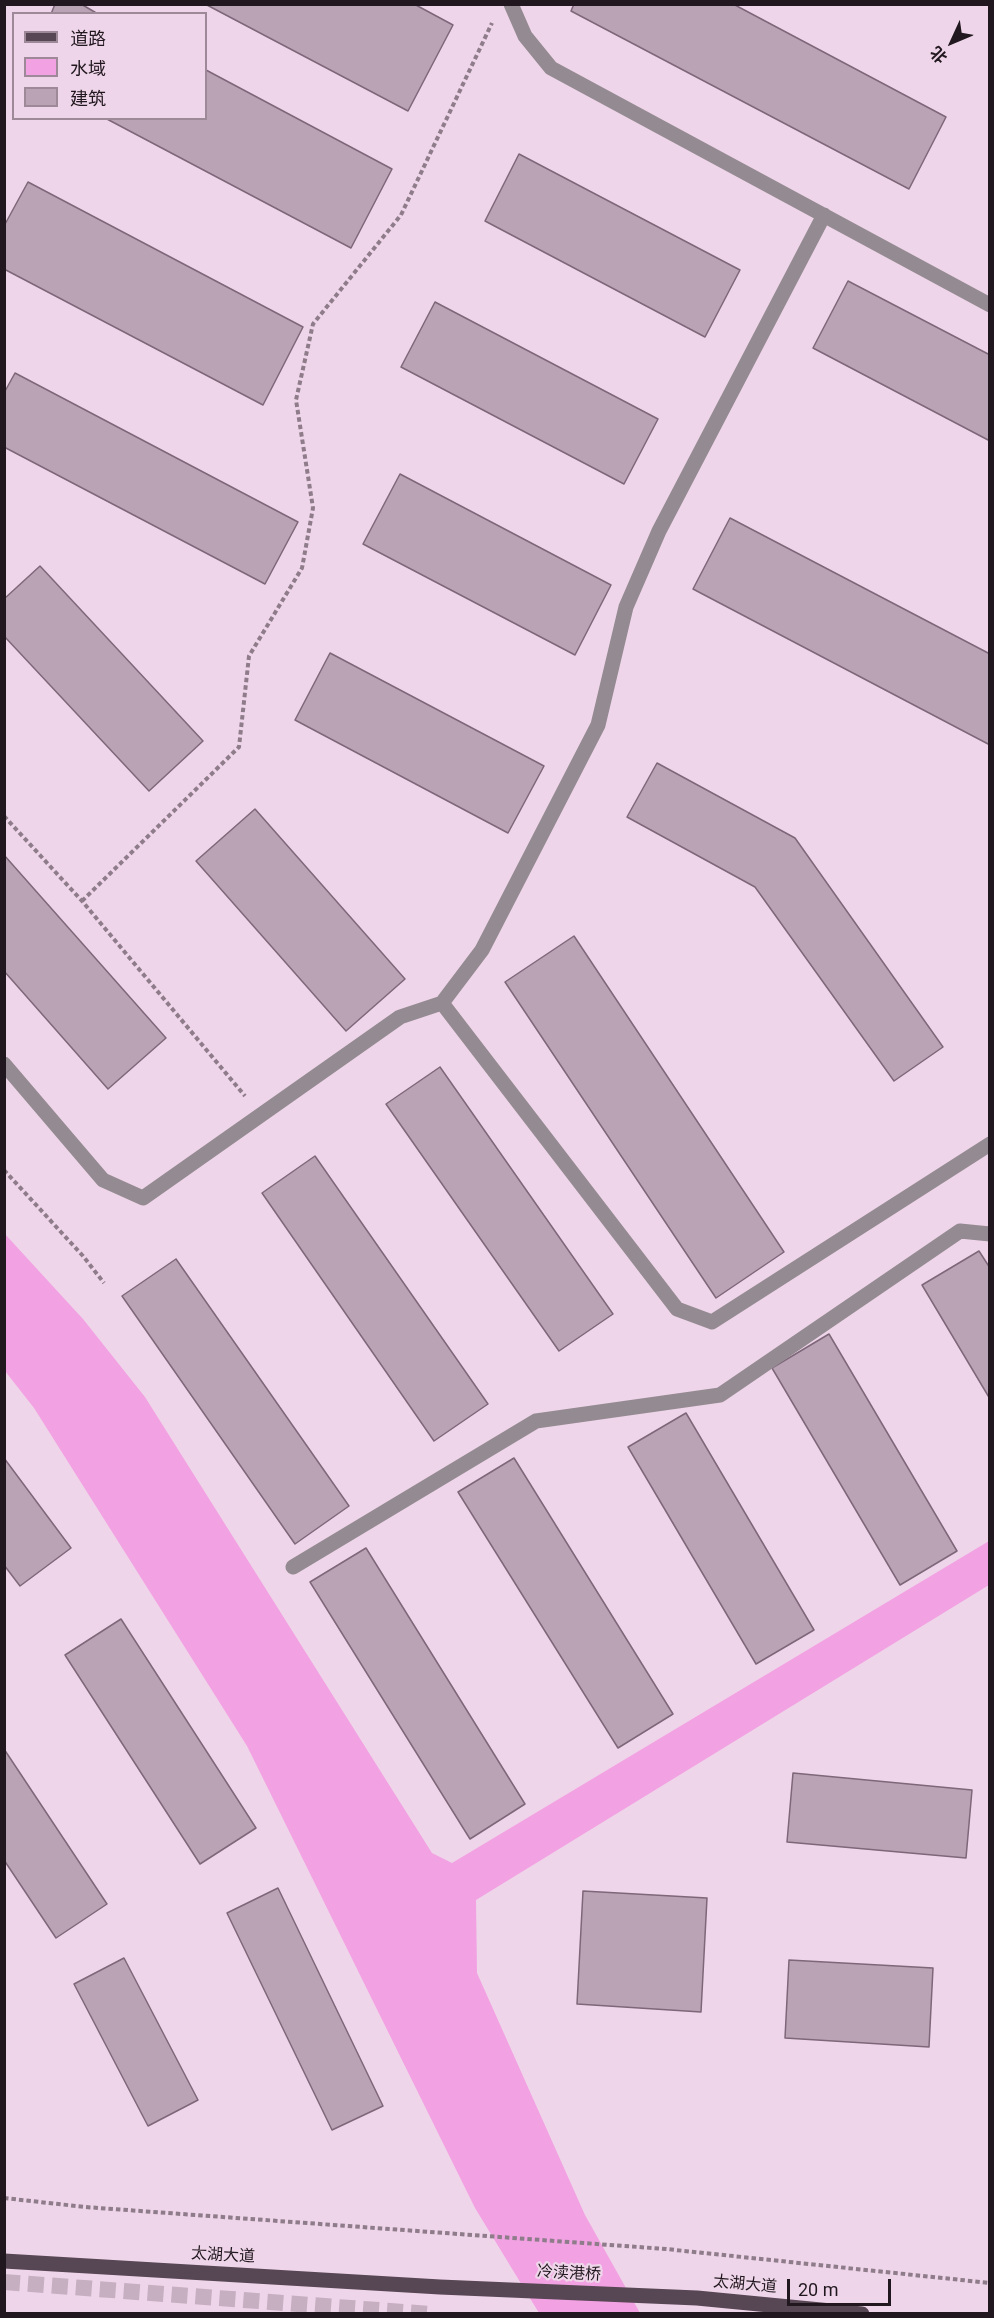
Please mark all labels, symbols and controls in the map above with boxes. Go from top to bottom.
legend [12,12,207,120]
north arrow [922,12,982,72]
text: 道路 [70,28,106,49]
text: 北 [926,42,951,67]
text: 水域 [70,58,106,79]
text: 建筑 [70,88,106,109]
street label: 太湖大道 [191,2245,255,2267]
street label: 冷渎港桥 [537,2263,601,2285]
scale bar [790,2267,894,2305]
street label: 太湖大道 [712,2273,778,2297]
text: 20 m [798,2279,838,2300]

